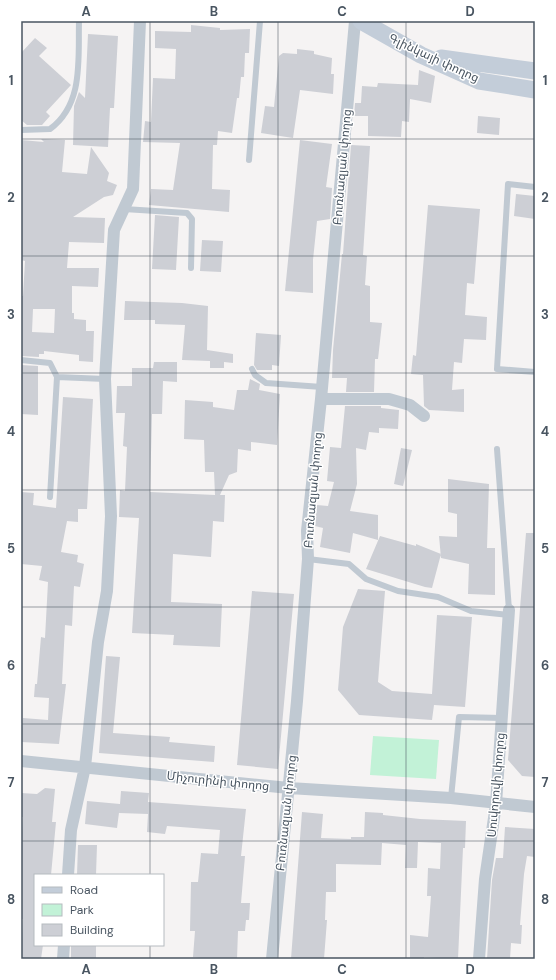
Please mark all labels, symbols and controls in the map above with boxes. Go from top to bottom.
text: A [81,3,91,20]
text: B [210,3,218,20]
text: C [337,3,347,20]
text: D [465,3,475,20]
street label: Գլինկայի փողոց [386,30,482,86]
text: 1 [9,72,13,89]
text: 1 [543,72,547,89]
street label: Բուռնազյան փողոց [329,108,355,226]
text: 2 [7,189,15,206]
text: 2 [541,189,549,206]
text: 3 [7,306,15,323]
text: 3 [541,306,549,323]
text: 4 [7,423,15,440]
text: 4 [541,423,549,440]
street label: Բուռնազյան փողոց [300,431,326,549]
text: 5 [7,540,15,557]
text: 5 [541,540,549,557]
text: 6 [7,657,15,674]
text: 6 [541,657,549,674]
street label: Սուվորովի փողոց [483,732,509,838]
street label: Բուռնազյան փողոց [272,754,300,872]
street label: Միչուրինի փողոց [166,768,270,794]
text: 7 [8,774,15,791]
text: 7 [542,774,549,791]
legend [34,874,164,946]
text: Road [70,882,98,898]
text: 8 [7,891,15,908]
text: 8 [541,891,549,908]
text: Park [70,902,94,918]
text: Building [70,922,114,938]
text: A [81,961,91,978]
text: B [210,961,218,978]
text: C [337,961,347,978]
text: D [465,961,475,978]

